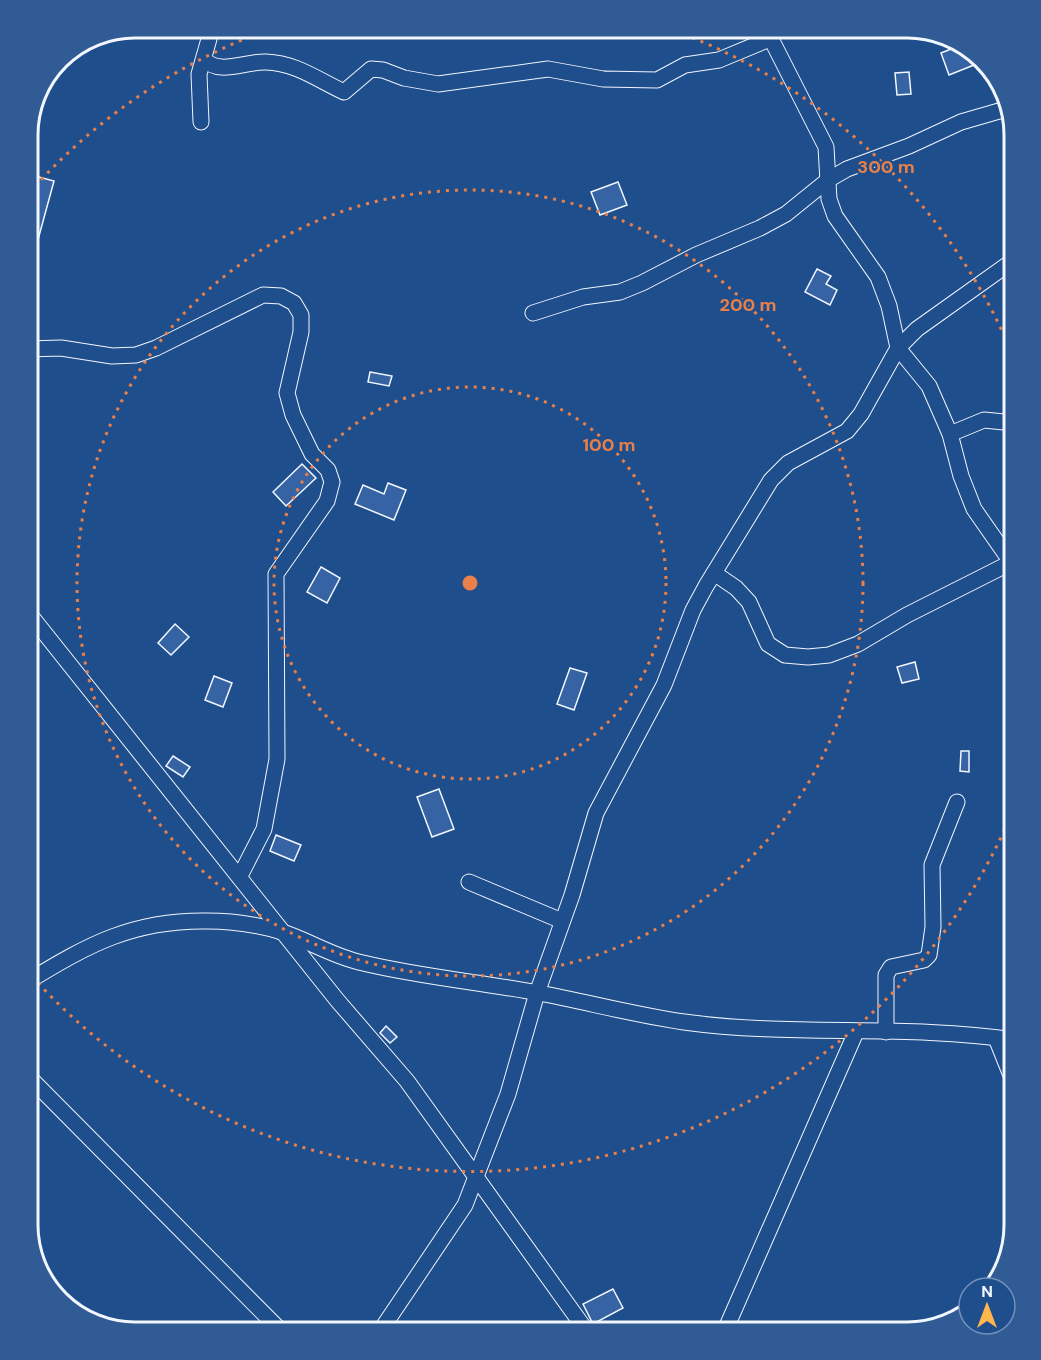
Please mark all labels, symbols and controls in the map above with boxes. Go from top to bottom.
text: 300 m [857,155,915,179]
text: 200 m [720,293,776,317]
text: 100 m [582,433,636,457]
centre of rings [460,573,480,593]
north arrow [957,1276,1017,1336]
text: N [981,1281,993,1302]

